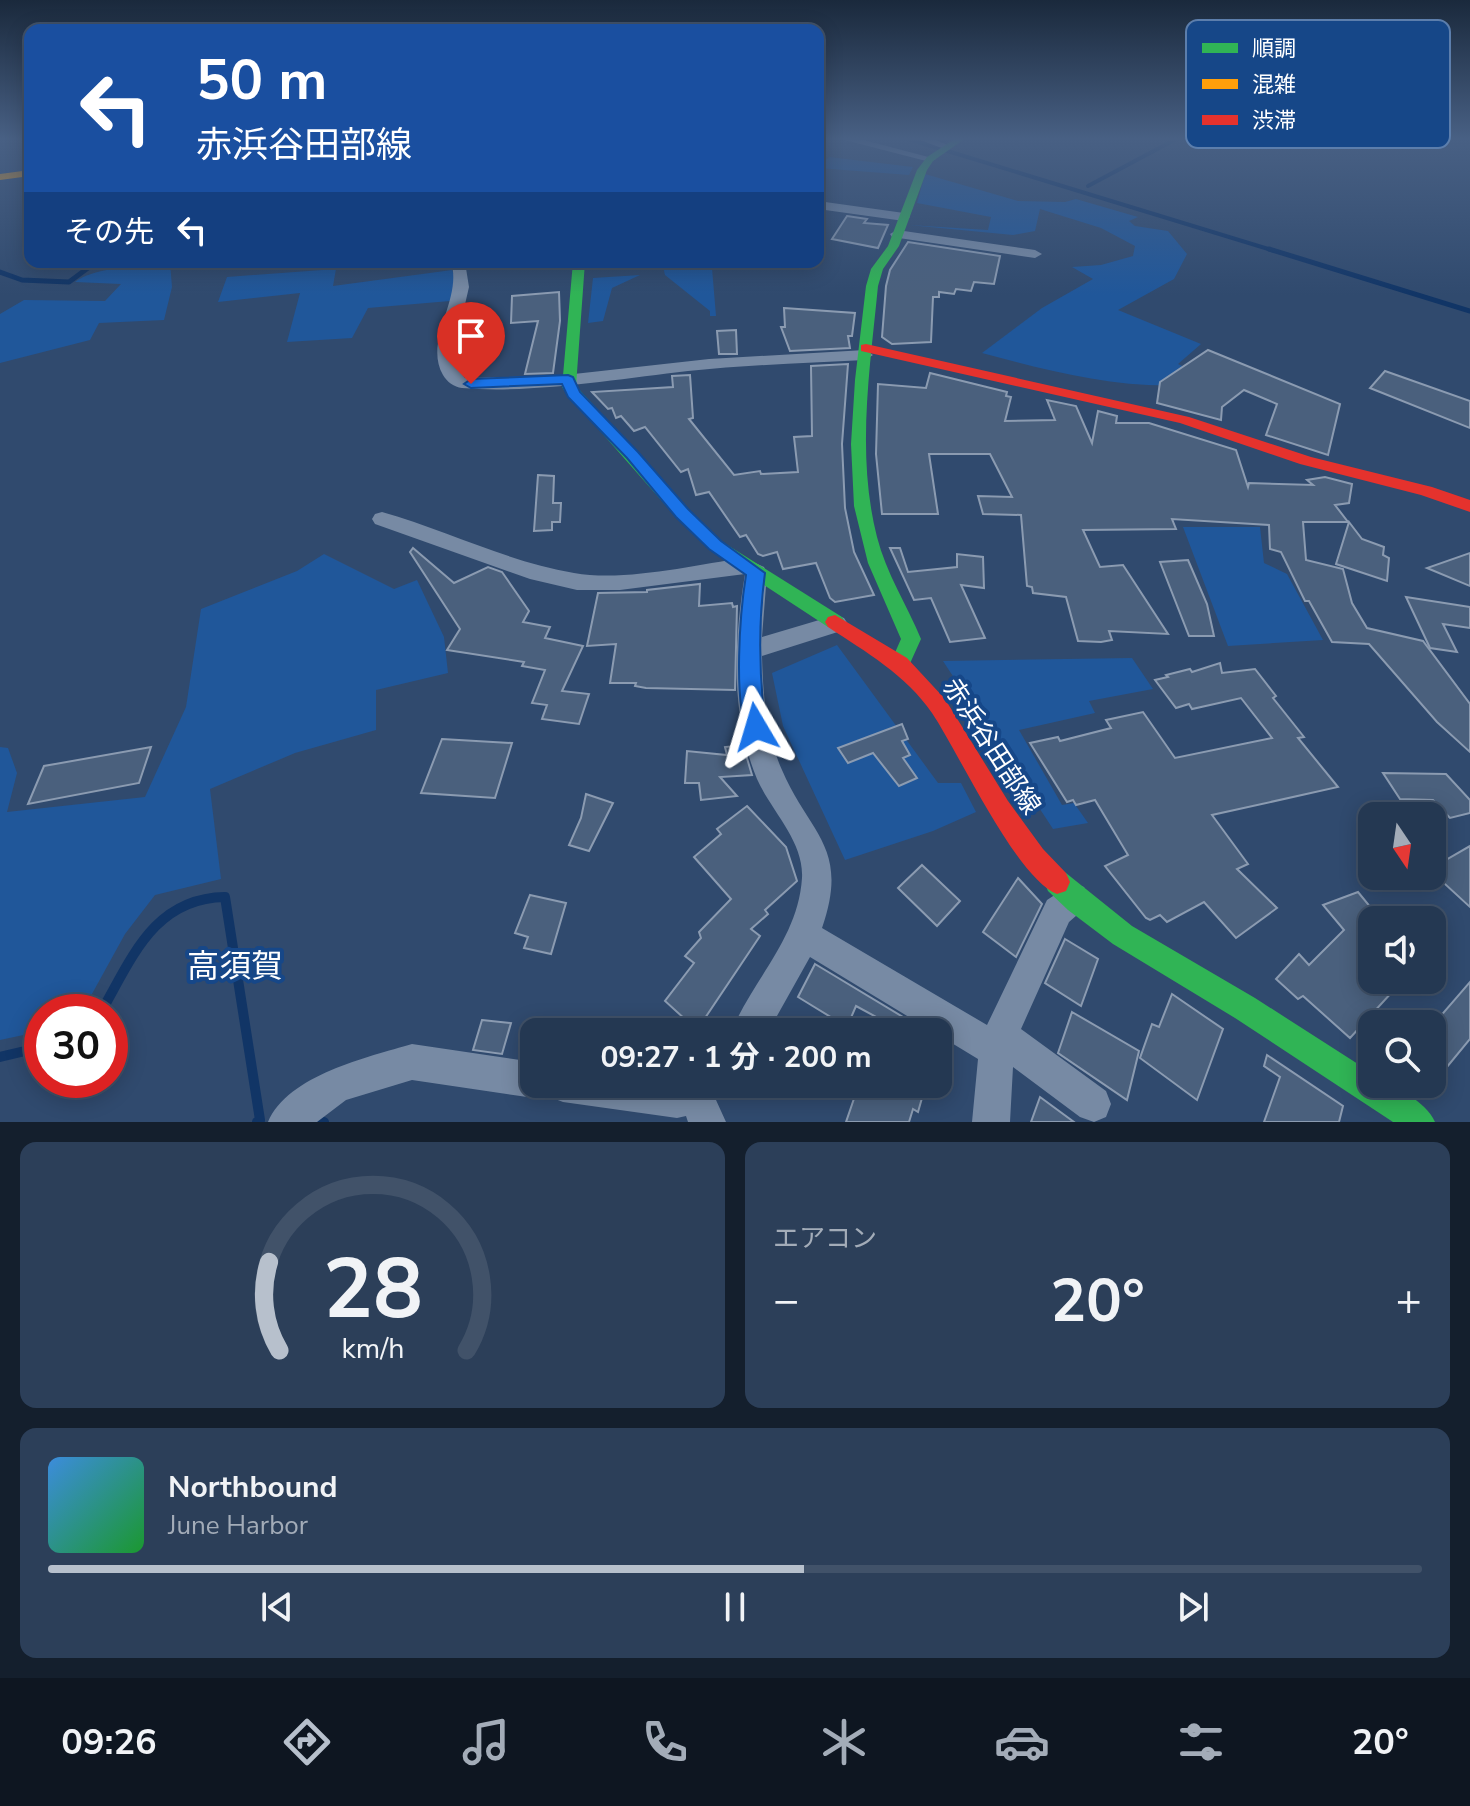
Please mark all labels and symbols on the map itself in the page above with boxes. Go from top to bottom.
legend [1186,20,1450,148]
text: 順調 [1252,34,1296,64]
text: 混雑 [1252,70,1296,100]
text: 渋滞 [1252,106,1296,136]
pin [437,302,505,384]
street label: 赤浜谷田部線 [934,671,1049,821]
position arrow [714,685,798,769]
north arrow [1358,802,1446,890]
district label: 高須賀 [187,945,283,988]
speed limit sign: 30 [24,994,128,1098]

